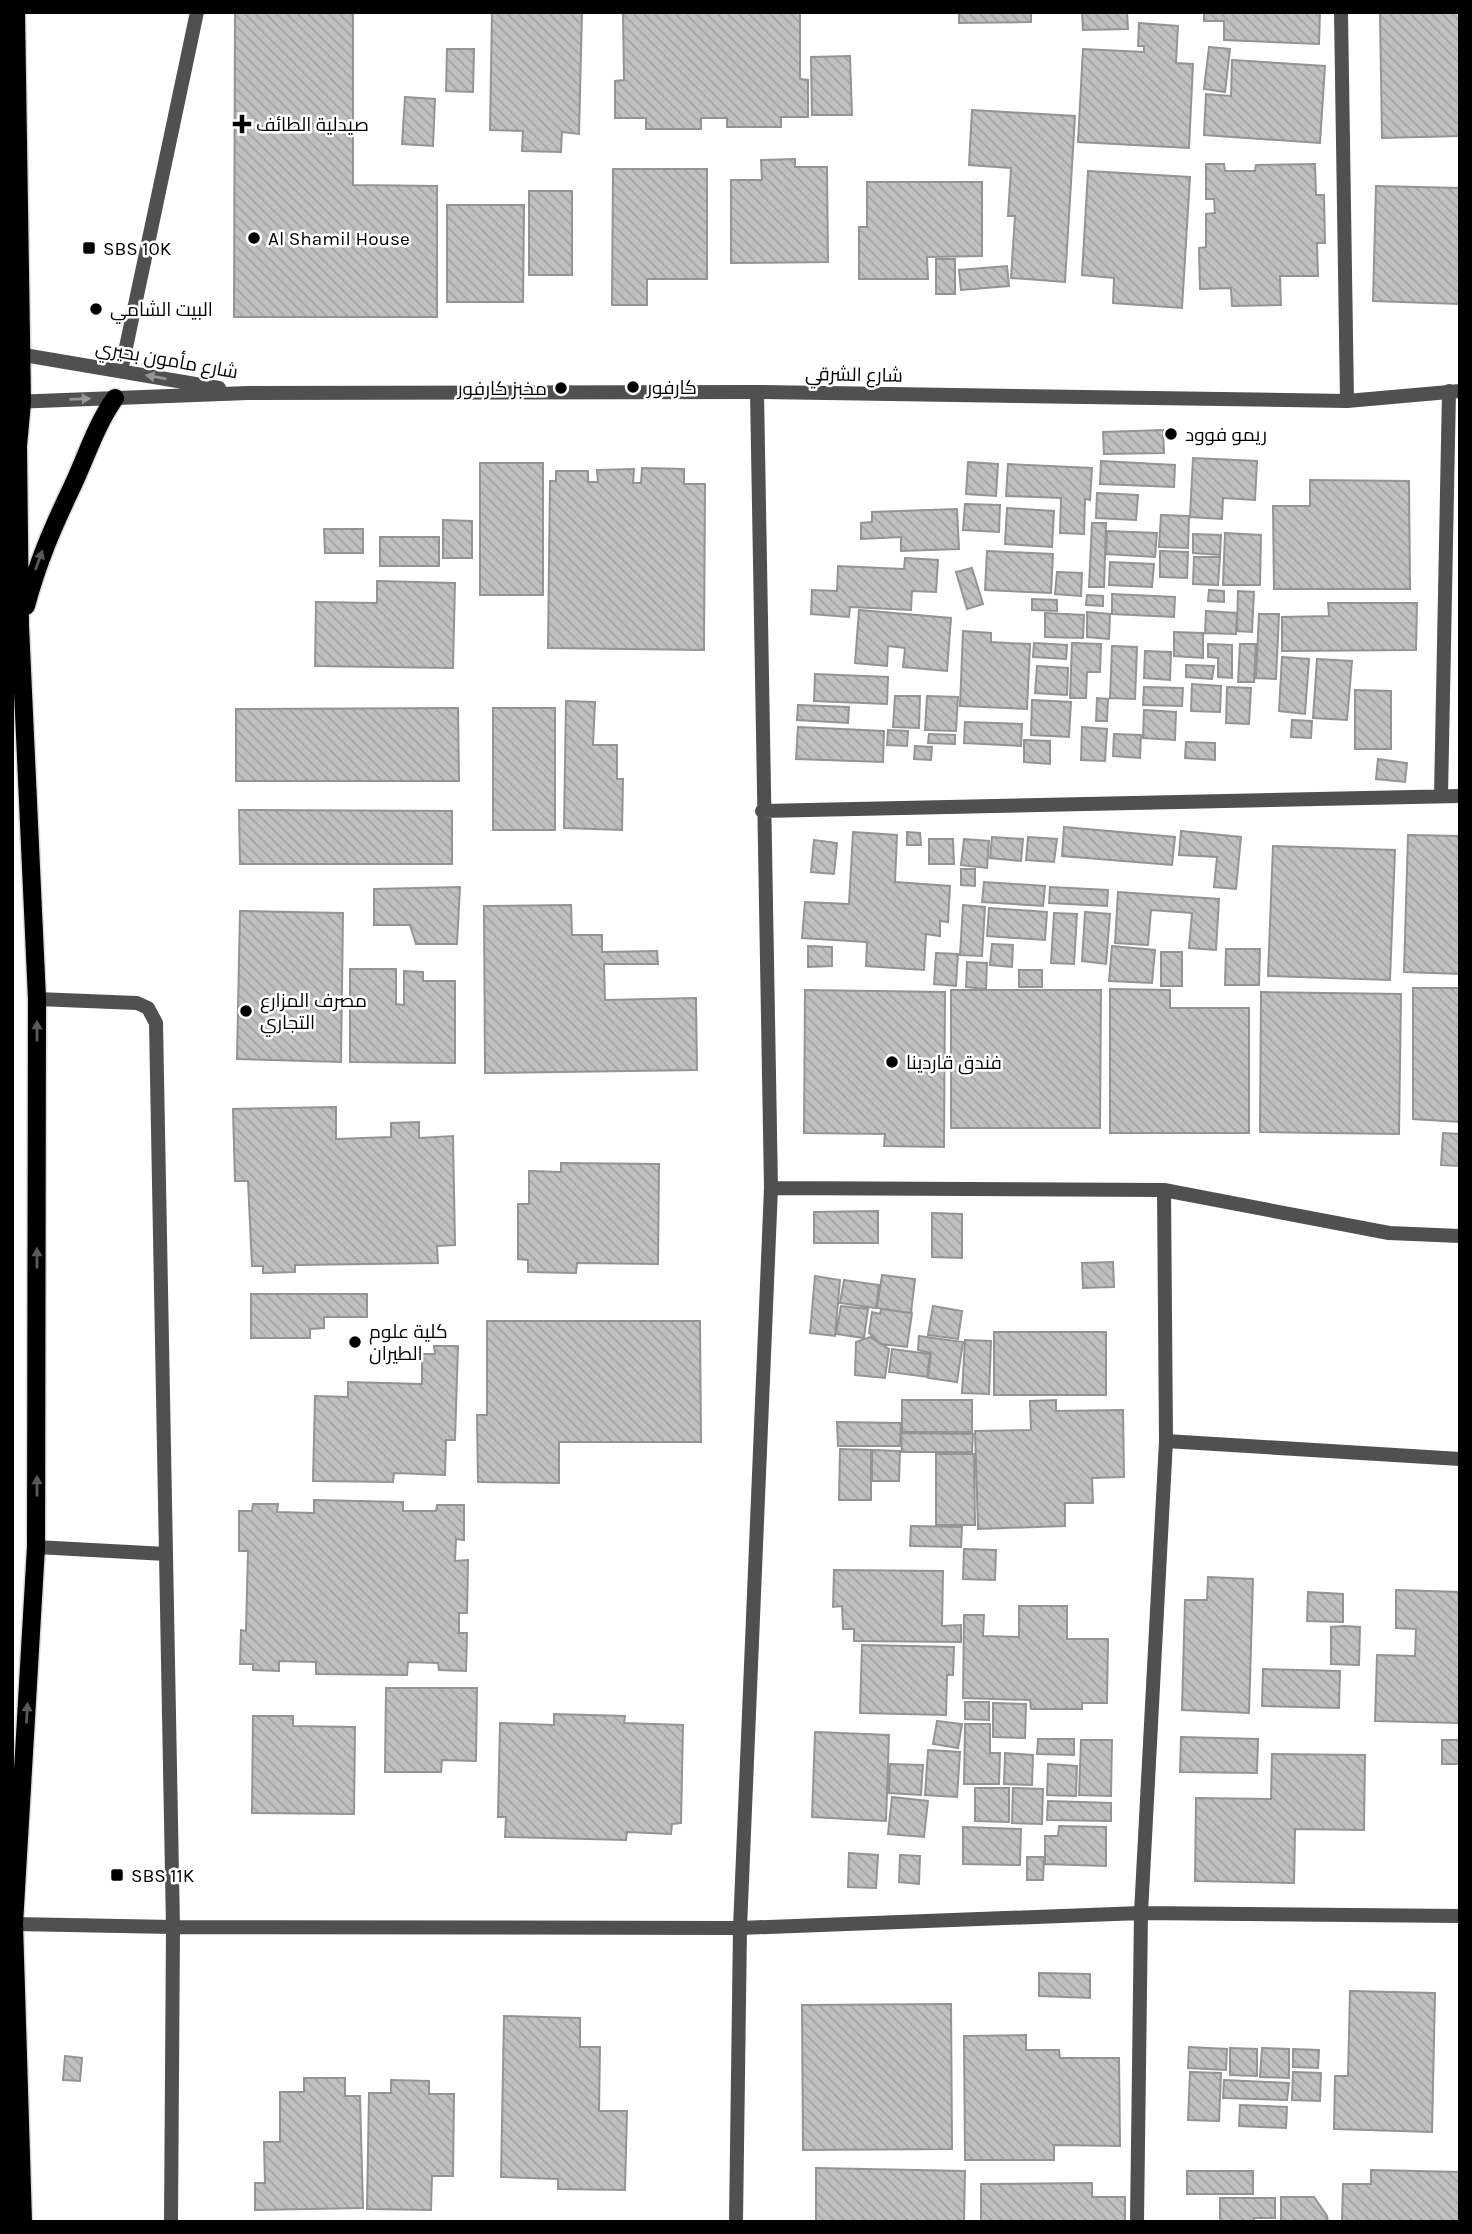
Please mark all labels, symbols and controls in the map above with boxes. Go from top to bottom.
place label: صيدلية الطائف [256,114,369,136]
marker: صيدلية الطائف [234,116,250,132]
place label: Al Shamil House [268,228,410,250]
marker: Al Shamil House [246,230,262,246]
place label: SBS 10K [103,238,172,260]
marker: SBS 10K [81,240,97,256]
place label: البيت الشامي [110,299,213,324]
marker: البيت الشامي [88,301,104,317]
street label: شارع مأمون بحيري [93,336,240,386]
street label: شارع الشرقي [805,363,903,390]
one-way arrow [145,371,167,382]
place label: كارفور [646,377,697,399]
place label: مخبز كارفور [457,378,547,400]
marker: كارفور [625,379,641,395]
marker: مخبز كارفور [553,380,569,396]
one-way arrow [70,394,92,405]
place label: ريمو فوود [1185,424,1267,446]
marker: ريمو فوود [1163,426,1179,442]
one-way arrow [34,550,45,571]
place label: مصرف المزارع التجاري [260,990,367,1037]
marker: مصرف المزارع التجاري [238,1003,254,1019]
one-way arrow [31,1020,43,1042]
place label: فندق قاردينا [906,1052,1002,1075]
marker: فندق قاردينا [884,1054,900,1070]
one-way arrow [31,1247,43,1269]
place label: كلية علوم الطيران [369,1321,448,1365]
marker: كلية علوم الطيران [347,1334,363,1350]
one-way arrow [31,1475,43,1497]
one-way arrow [21,1702,32,1724]
place label: SBS 11K [131,1865,195,1887]
marker: SBS 11K [109,1867,125,1883]

